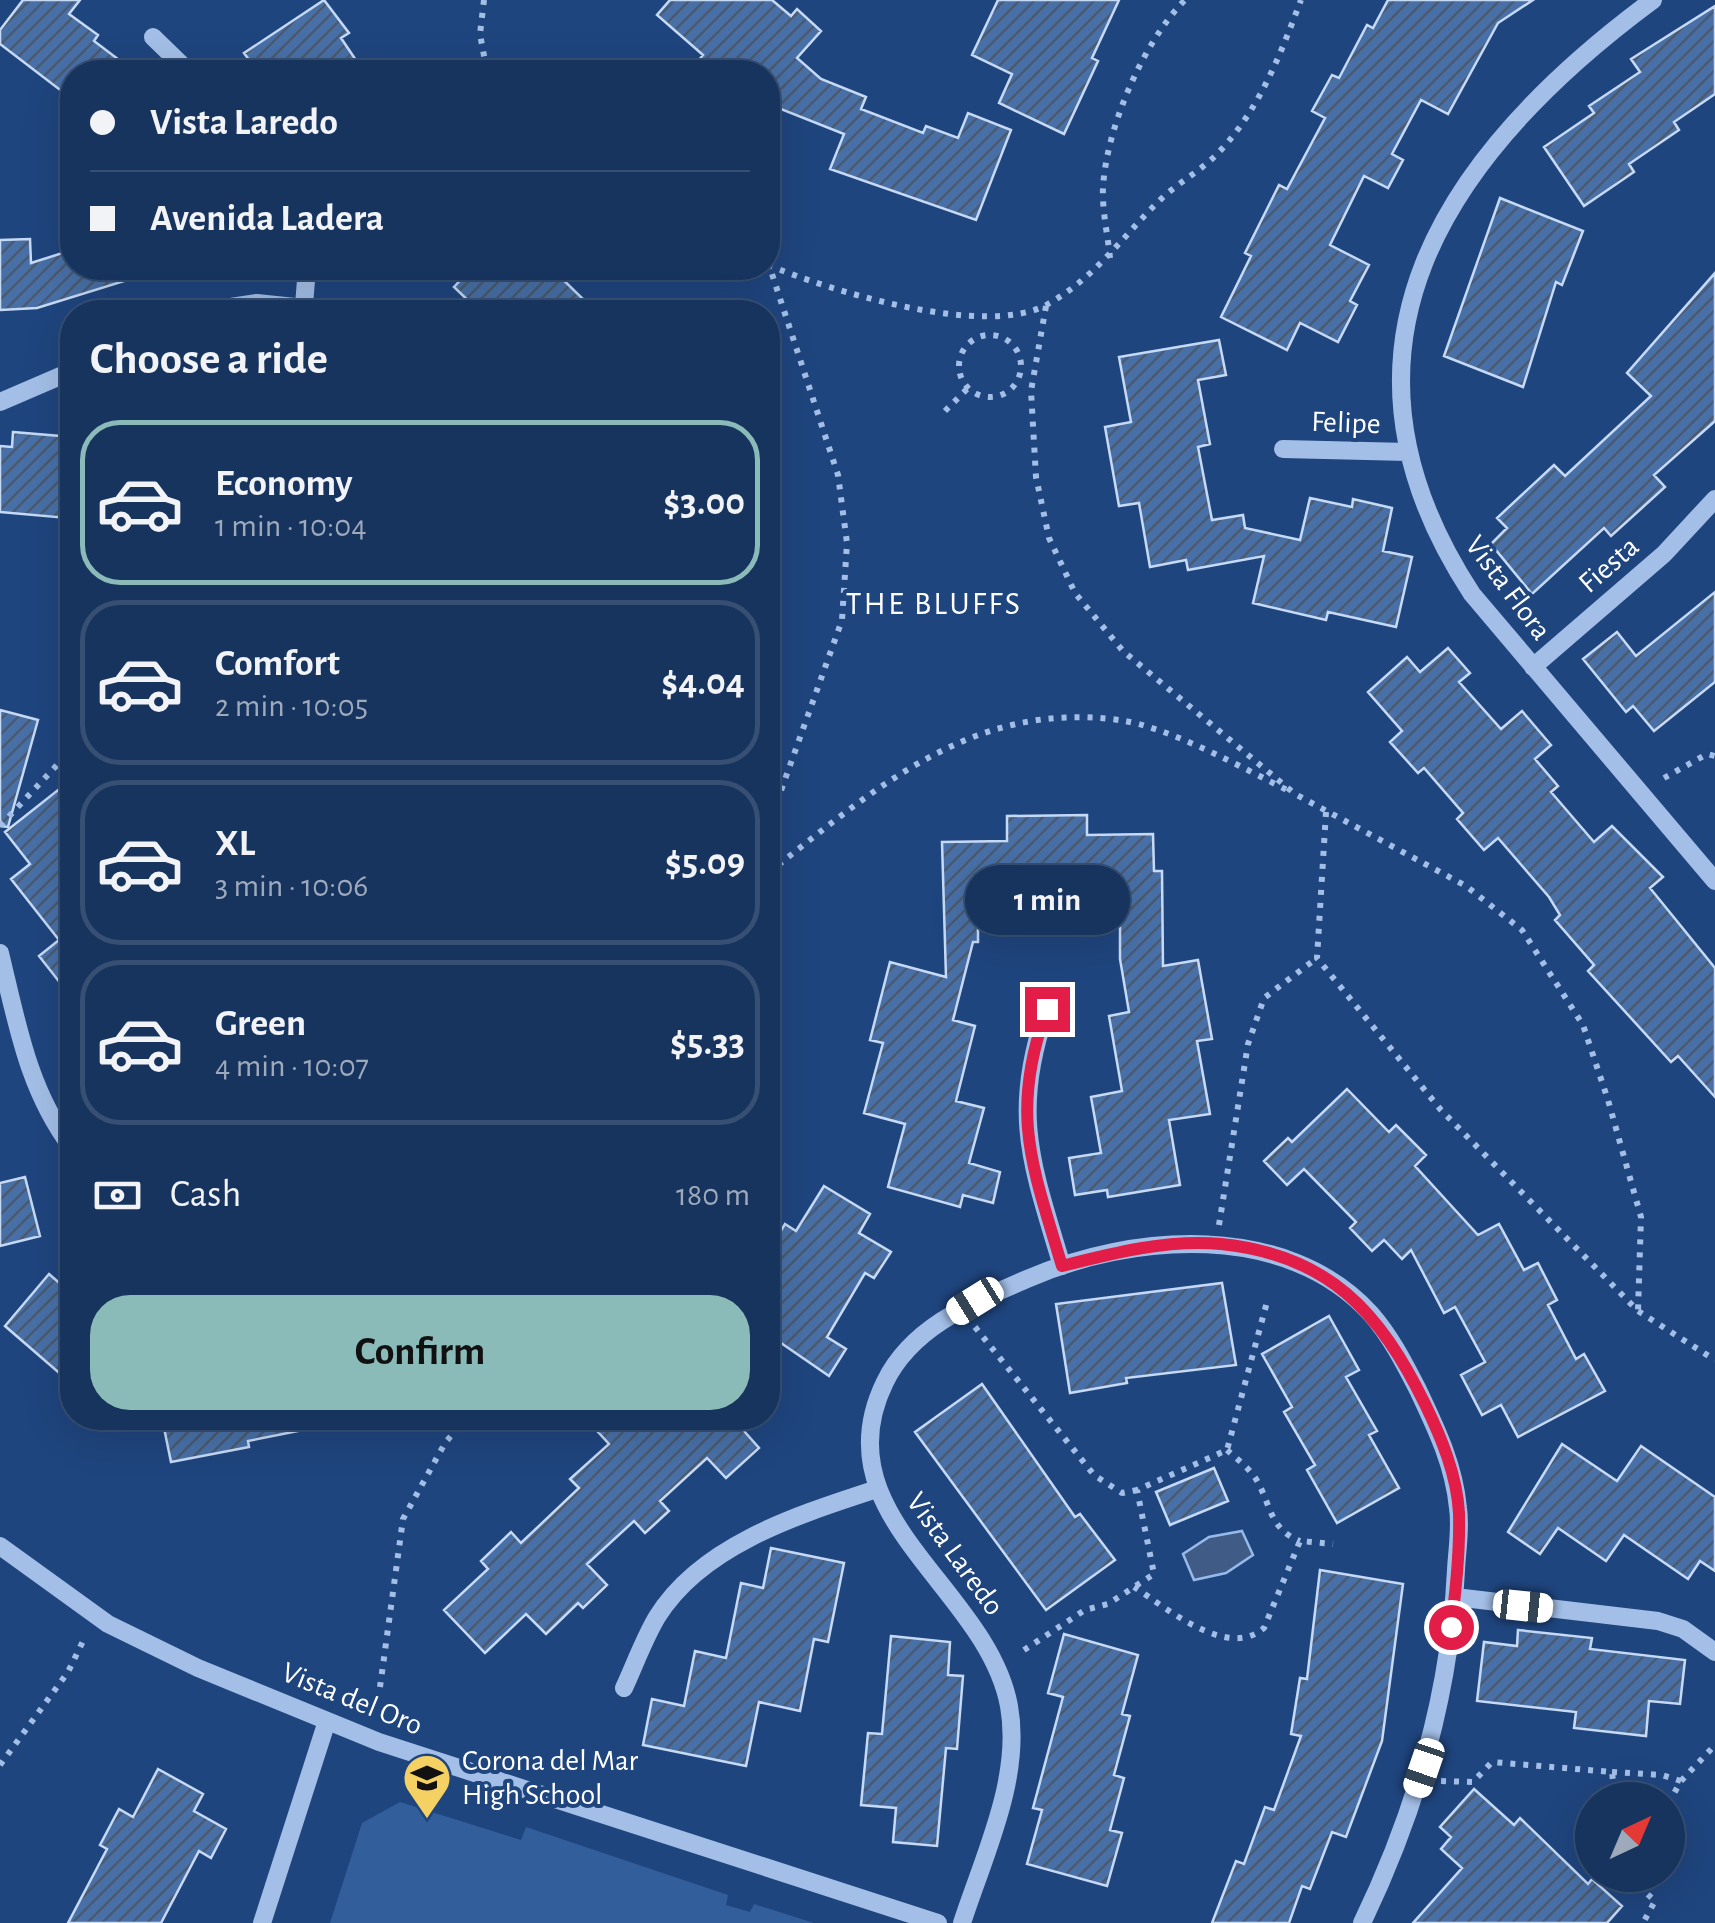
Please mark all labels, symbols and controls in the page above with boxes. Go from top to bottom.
text: Vista Laredo [150,104,338,142]
text: Avenida Ladera [150,200,384,238]
text: Choose a ride [90,337,328,382]
street label: Felipe [1311,407,1381,439]
icon: car [95,458,185,548]
text: Economy [215,465,353,503]
text: $3.00 [663,484,745,522]
text: 1 min · 10:04 [215,510,367,542]
street label: Vista Flora [1459,530,1557,646]
street label: Fiesta [1573,531,1645,599]
district label: THE BLUFFS [846,588,1022,620]
icon: car [95,638,185,728]
text: Comfort [215,645,340,683]
text: $4.04 [661,664,745,702]
text: 2 min · 10:05 [215,690,368,722]
icon: car [95,818,185,908]
text: XL [215,825,255,863]
text: $5.09 [665,844,745,882]
callout: 1 min [964,864,1130,934]
text: 3 min · 10:06 [215,870,368,902]
text: 1 min [1014,884,1081,916]
route end [1025,987,1070,1032]
icon: car [95,998,185,1088]
text: Green [215,1005,306,1043]
text: $5.33 [670,1024,745,1062]
text: 4 min · 10:07 [215,1050,369,1082]
icon: cash [90,1168,145,1223]
text: Cash [170,1176,241,1214]
text: 180 m [676,1179,750,1211]
car [942,1272,1008,1330]
button: Confirm [90,1295,750,1410]
street label: Vista Laredo [901,1487,1009,1621]
car [1492,1588,1554,1624]
route start [1429,1605,1474,1650]
street label: Vista del Oro [277,1657,427,1741]
car [1400,1735,1448,1801]
place label: Corona del Mar High School [462,1746,638,1810]
school or university icon: Corona del Mar High School [401,1752,453,1820]
north arrow [1575,1782,1685,1892]
map controls [1575,1782,1685,1892]

